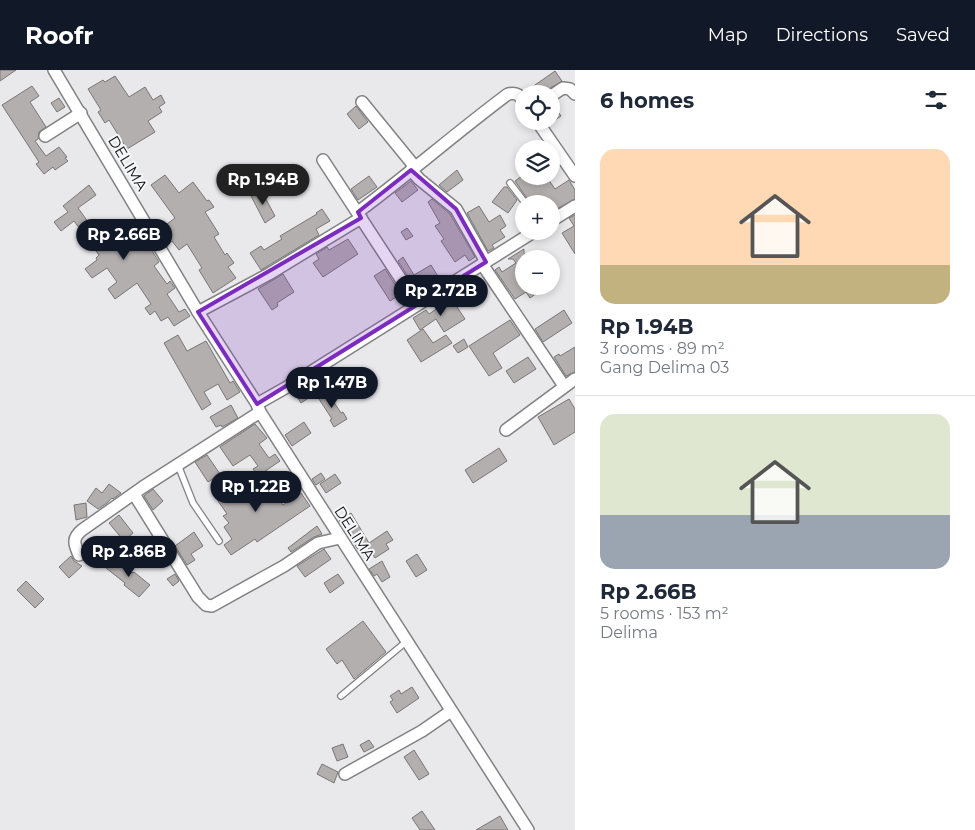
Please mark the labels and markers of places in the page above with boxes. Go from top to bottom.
pin: Rp 1.94B [211,164,315,206]
pin: Rp 2.66B [72,218,176,261]
pin: Rp 2.72B [389,274,493,317]
pin: Rp 1.47B [280,366,384,409]
pin: Rp 1.22B [204,470,308,513]
pin: Rp 2.86B [77,536,181,578]

